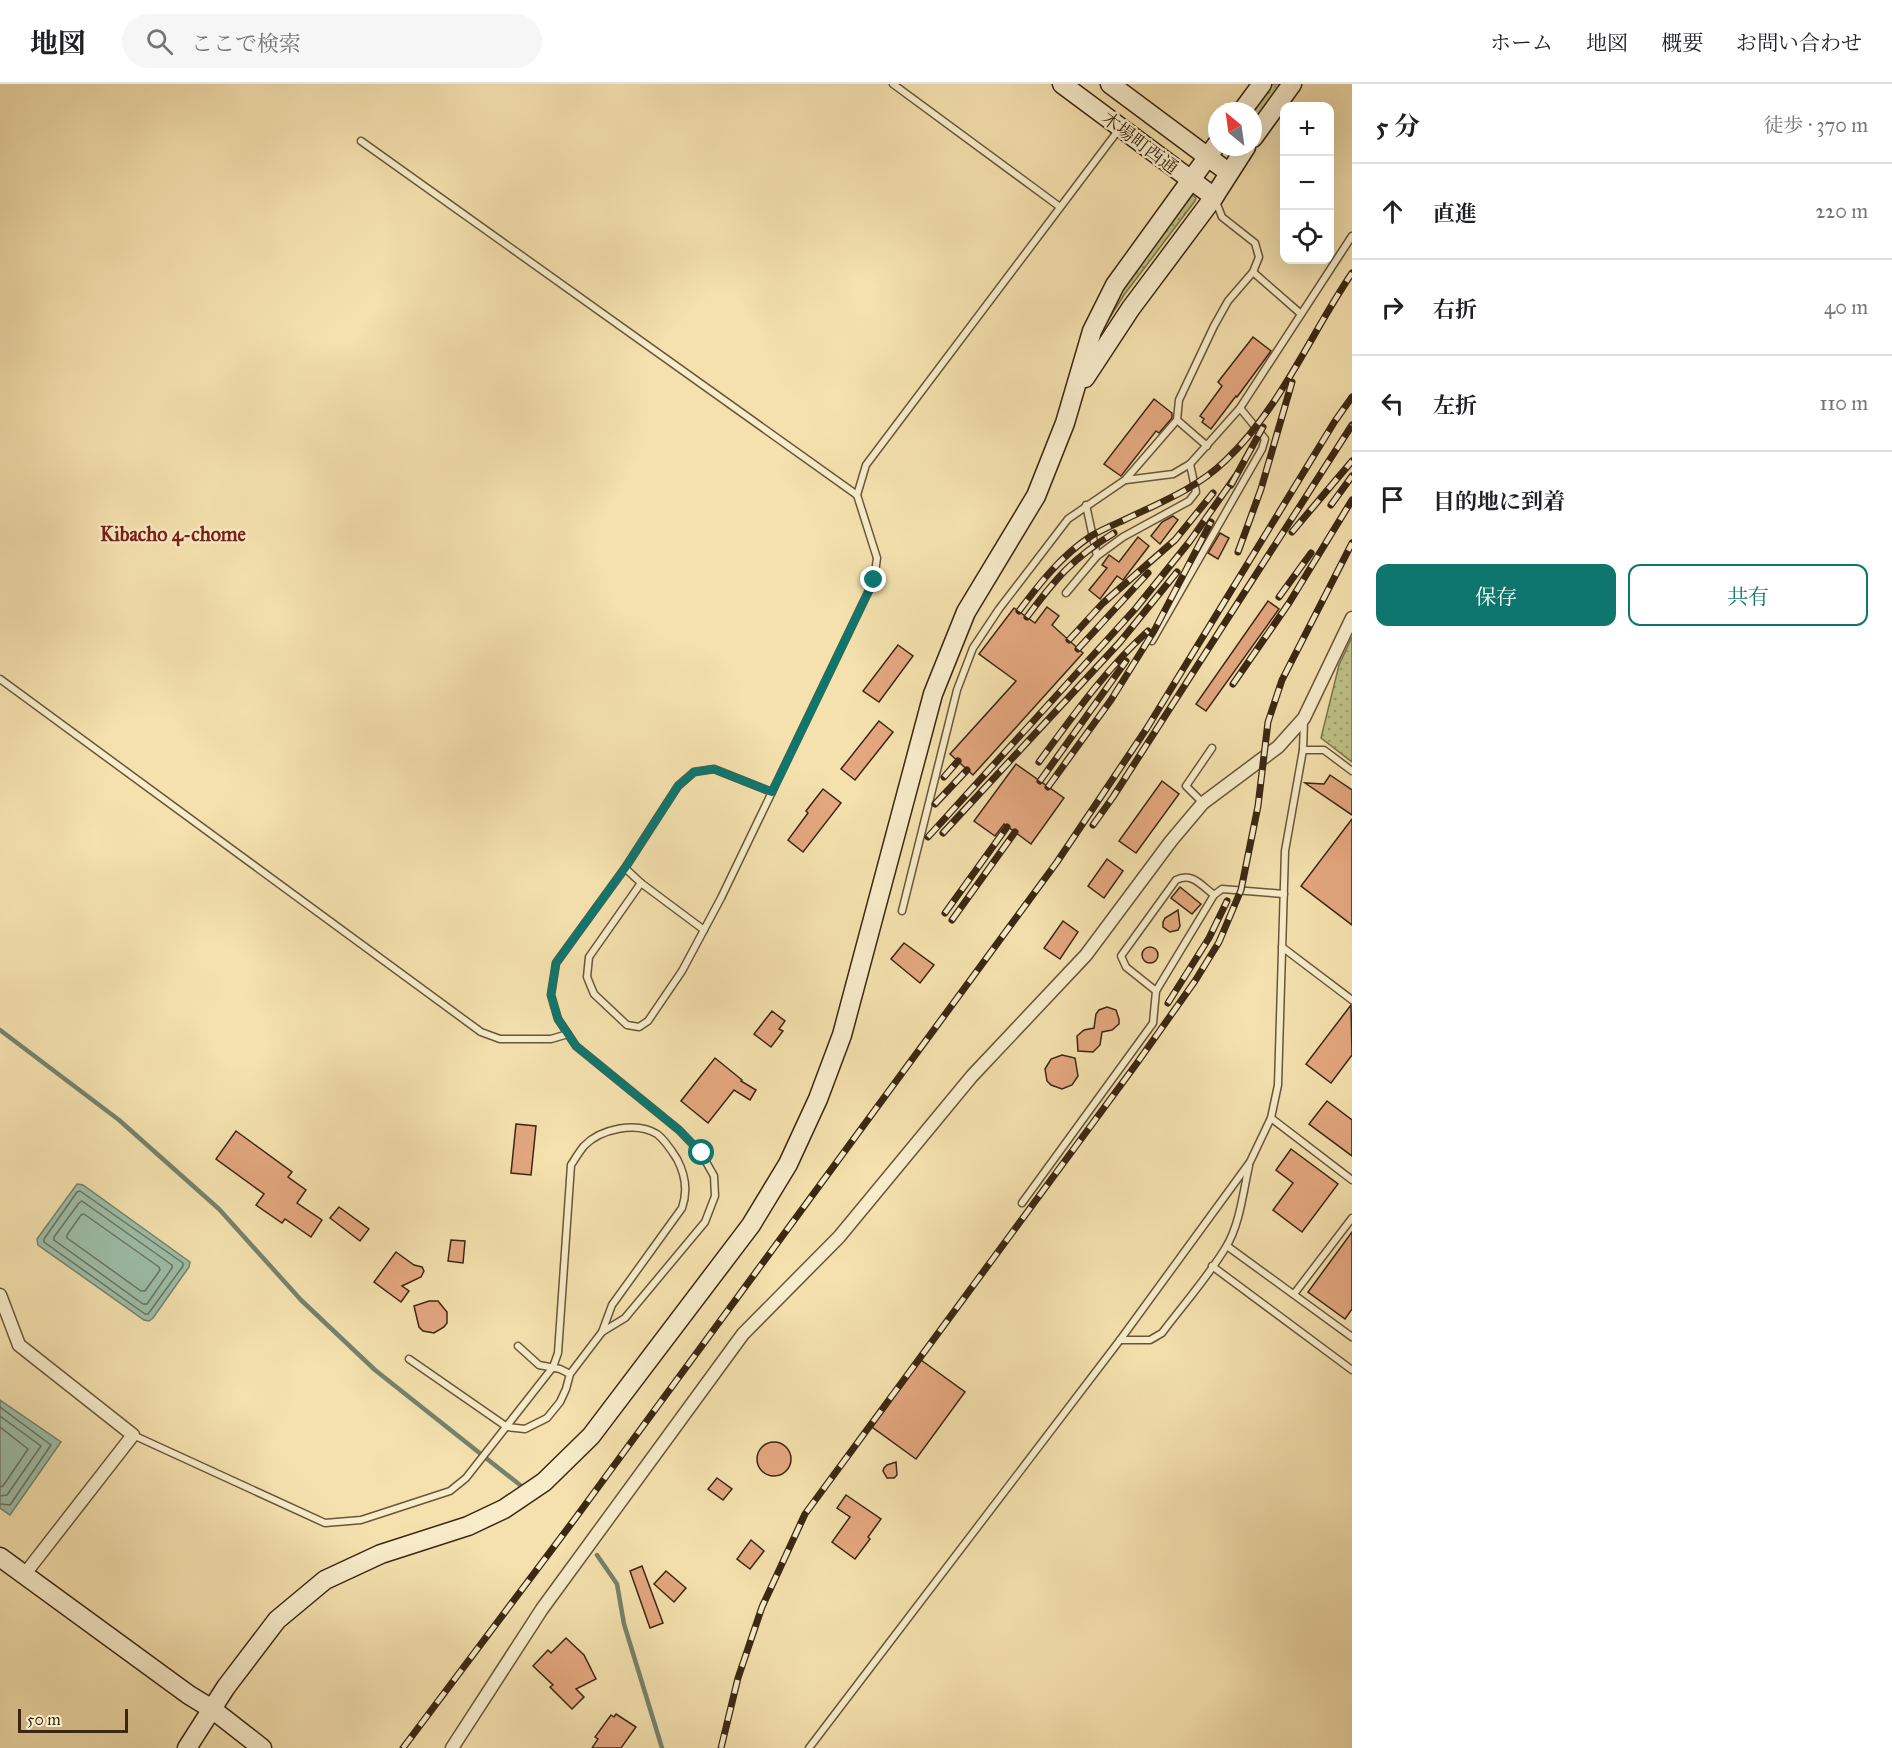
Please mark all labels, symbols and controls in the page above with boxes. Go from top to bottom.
search box [122,14,542,68]
icon: search [143,25,176,58]
text: 地図 [30,26,86,61]
text: ここで検索 [191,30,301,57]
text: ホーム [1490,30,1553,56]
text: 地図 [1586,30,1628,56]
text: 概要 [1661,30,1703,56]
text: お問い合わせ [1736,30,1862,56]
north arrow [1208,102,1262,156]
map controls [1280,102,1334,264]
button: + [1280,102,1334,156]
street label: 木場町西通 [1097,107,1183,179]
text: 5 分 [1376,110,1420,142]
text: 徒歩 · 370 m [1764,113,1868,137]
button: − [1280,156,1334,210]
icon: ahead [1376,195,1409,228]
text: 220 m [1816,199,1868,223]
text: 直進 [1433,200,1477,227]
button: locate [1280,210,1334,264]
icon: right [1376,291,1409,324]
text: 40 m [1824,295,1868,319]
text: 右折 [1433,296,1477,323]
icon: left [1376,387,1409,420]
text: 110 m [1820,391,1868,415]
text: 左折 [1433,392,1477,419]
icon: arrive [1376,483,1409,516]
text: 目的地に到着 [1433,488,1565,515]
district label: Kibacho 4-chome [100,522,247,547]
button: 保存 [1376,564,1616,626]
button: 共有 [1628,564,1868,626]
route end [860,566,886,592]
route start [688,1139,714,1165]
scale bar [18,1706,128,1734]
text: 50 m [27,1710,61,1729]

